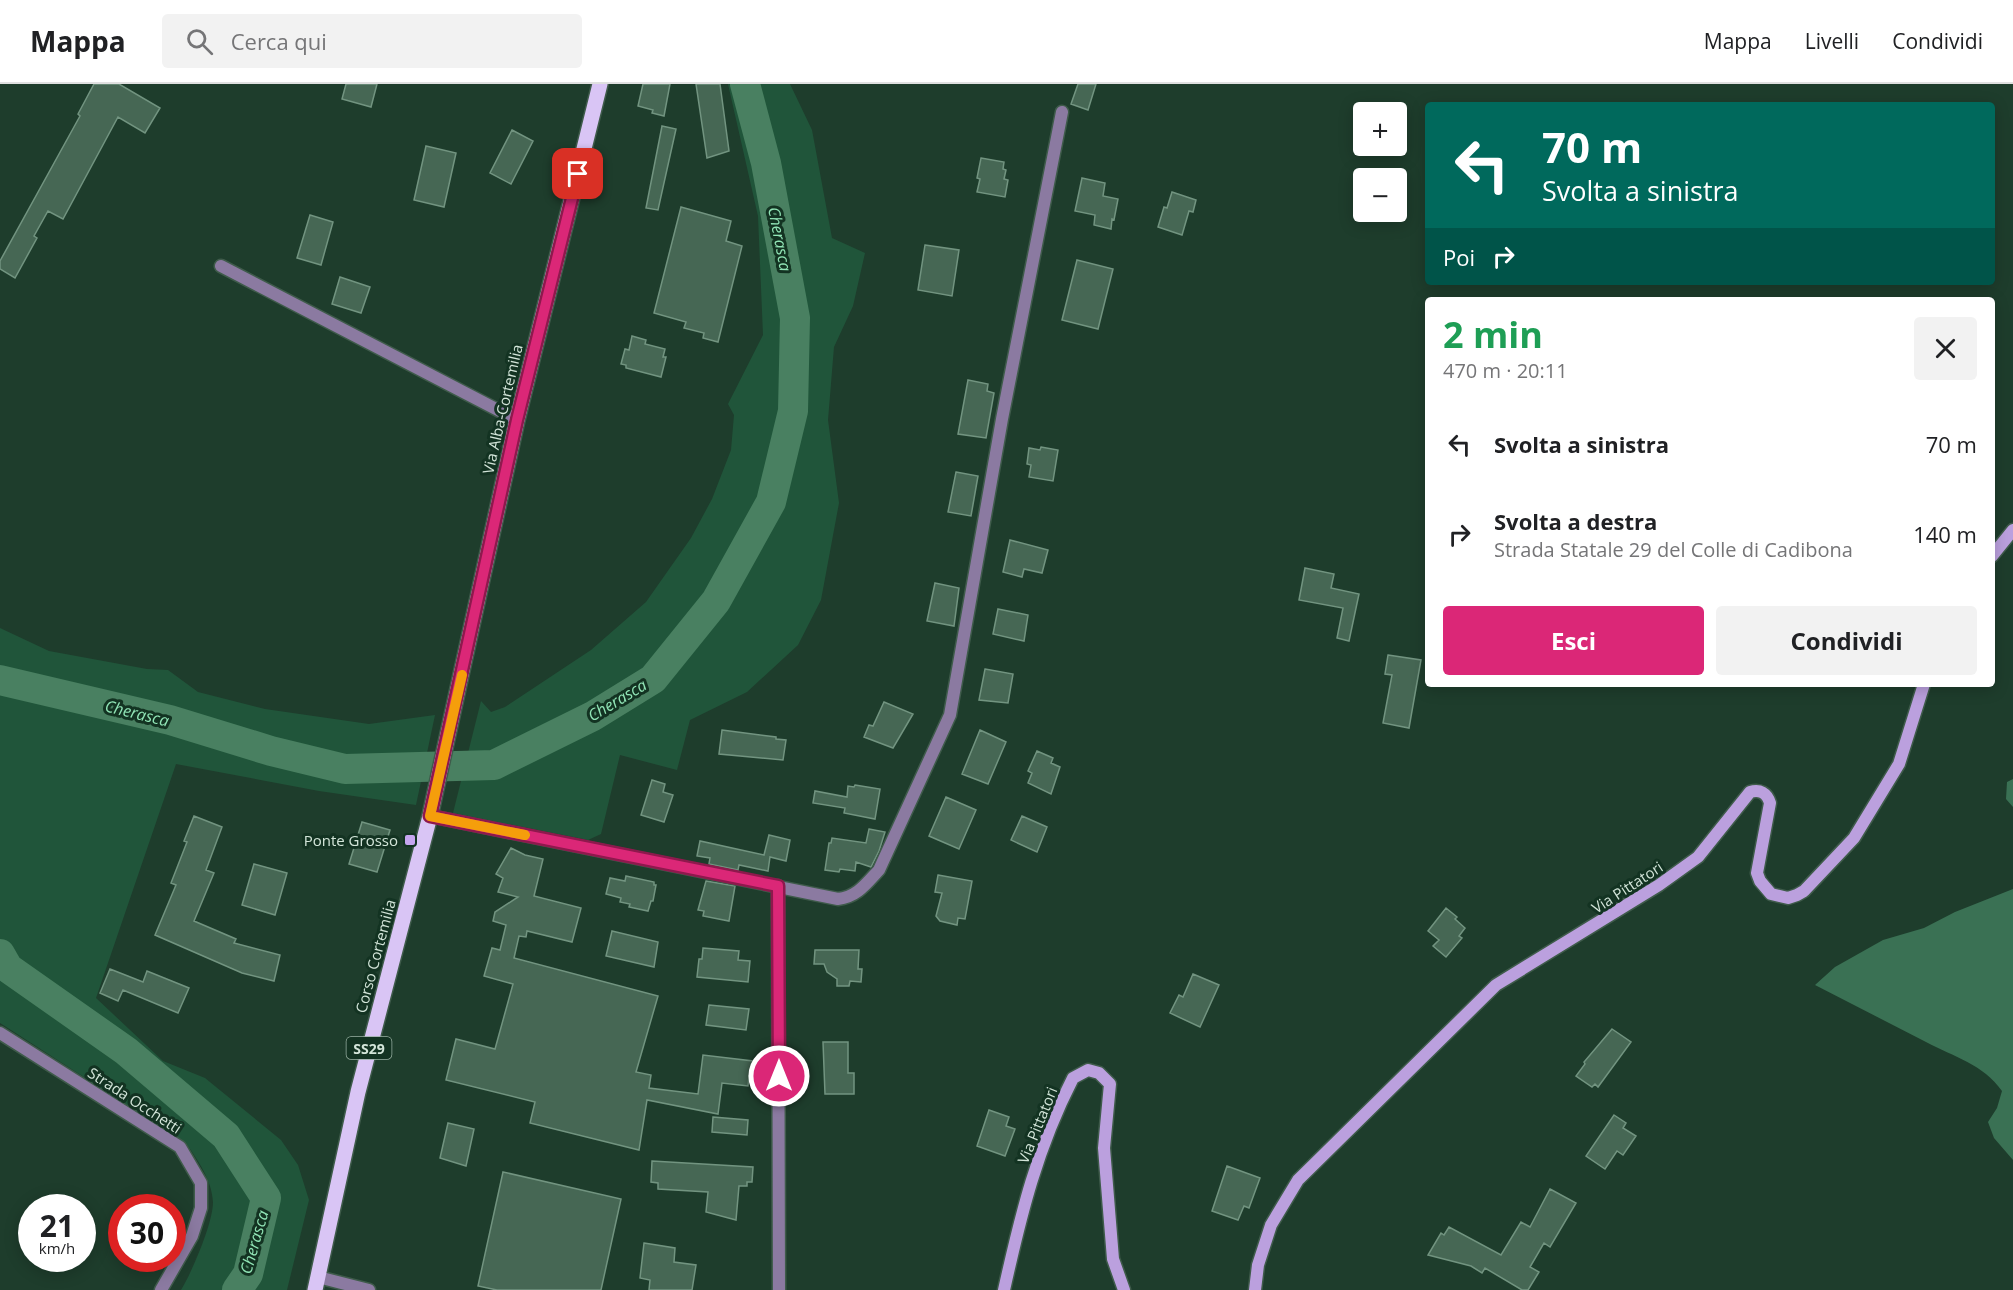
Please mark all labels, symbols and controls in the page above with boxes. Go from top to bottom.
search box [162,14,582,68]
text: Mappa [30,22,126,60]
icon: search [183,25,216,58]
text: Cerca qui [231,26,327,56]
text: Mappa [1704,27,1772,55]
text: Livelli [1805,27,1859,55]
text: Condividi [1892,27,1983,55]
map controls [1353,102,1407,222]
button: + [1353,102,1407,156]
text: 70 m [1542,118,1642,175]
icon: left [1443,126,1521,204]
pin [552,148,603,199]
icon: arrive [561,157,594,190]
button: − [1353,168,1407,222]
text: Svolta a sinistra [1542,172,1739,209]
water label: Cherasca [763,205,797,273]
icon: right [1487,240,1520,273]
text: Poi [1443,242,1475,272]
text: 2 min [1443,310,1543,359]
button: close [1914,317,1977,380]
street label: Via Alba-Cortemilia [477,342,527,476]
text: 470 m · 20:11 [1443,357,1568,384]
icon: left [1443,428,1476,461]
text: Svolta a sinistra [1494,429,1669,459]
text: 70 m [1926,429,1977,459]
text: Svolta a destra [1494,506,1657,536]
icon: right [1443,518,1476,551]
text: 140 m [1913,519,1977,549]
text: Strada Statale 29 del Colle di Cadibona [1494,536,1853,563]
button: Esci [1443,606,1704,675]
button: Condividi [1716,606,1977,675]
water label: Cherasca [583,674,651,726]
water label: Cherasca [103,694,171,732]
place label: Ponte Grosso [304,830,398,850]
marker: Ponte Grosso [403,833,417,847]
street label: Via Pittatori [1588,857,1666,917]
street label: Corso Cortemilia [350,897,400,1015]
road number: SS29 [346,1037,392,1059]
position arrow [747,1044,811,1108]
street label: Strada Occhetti [84,1062,186,1138]
street label: Via Pittatori [1013,1084,1061,1166]
speed limit sign: 30 [108,1194,186,1272]
text: 21 [40,1205,74,1246]
water label: Cherasca [234,1208,274,1276]
text: km/h [39,1238,75,1258]

